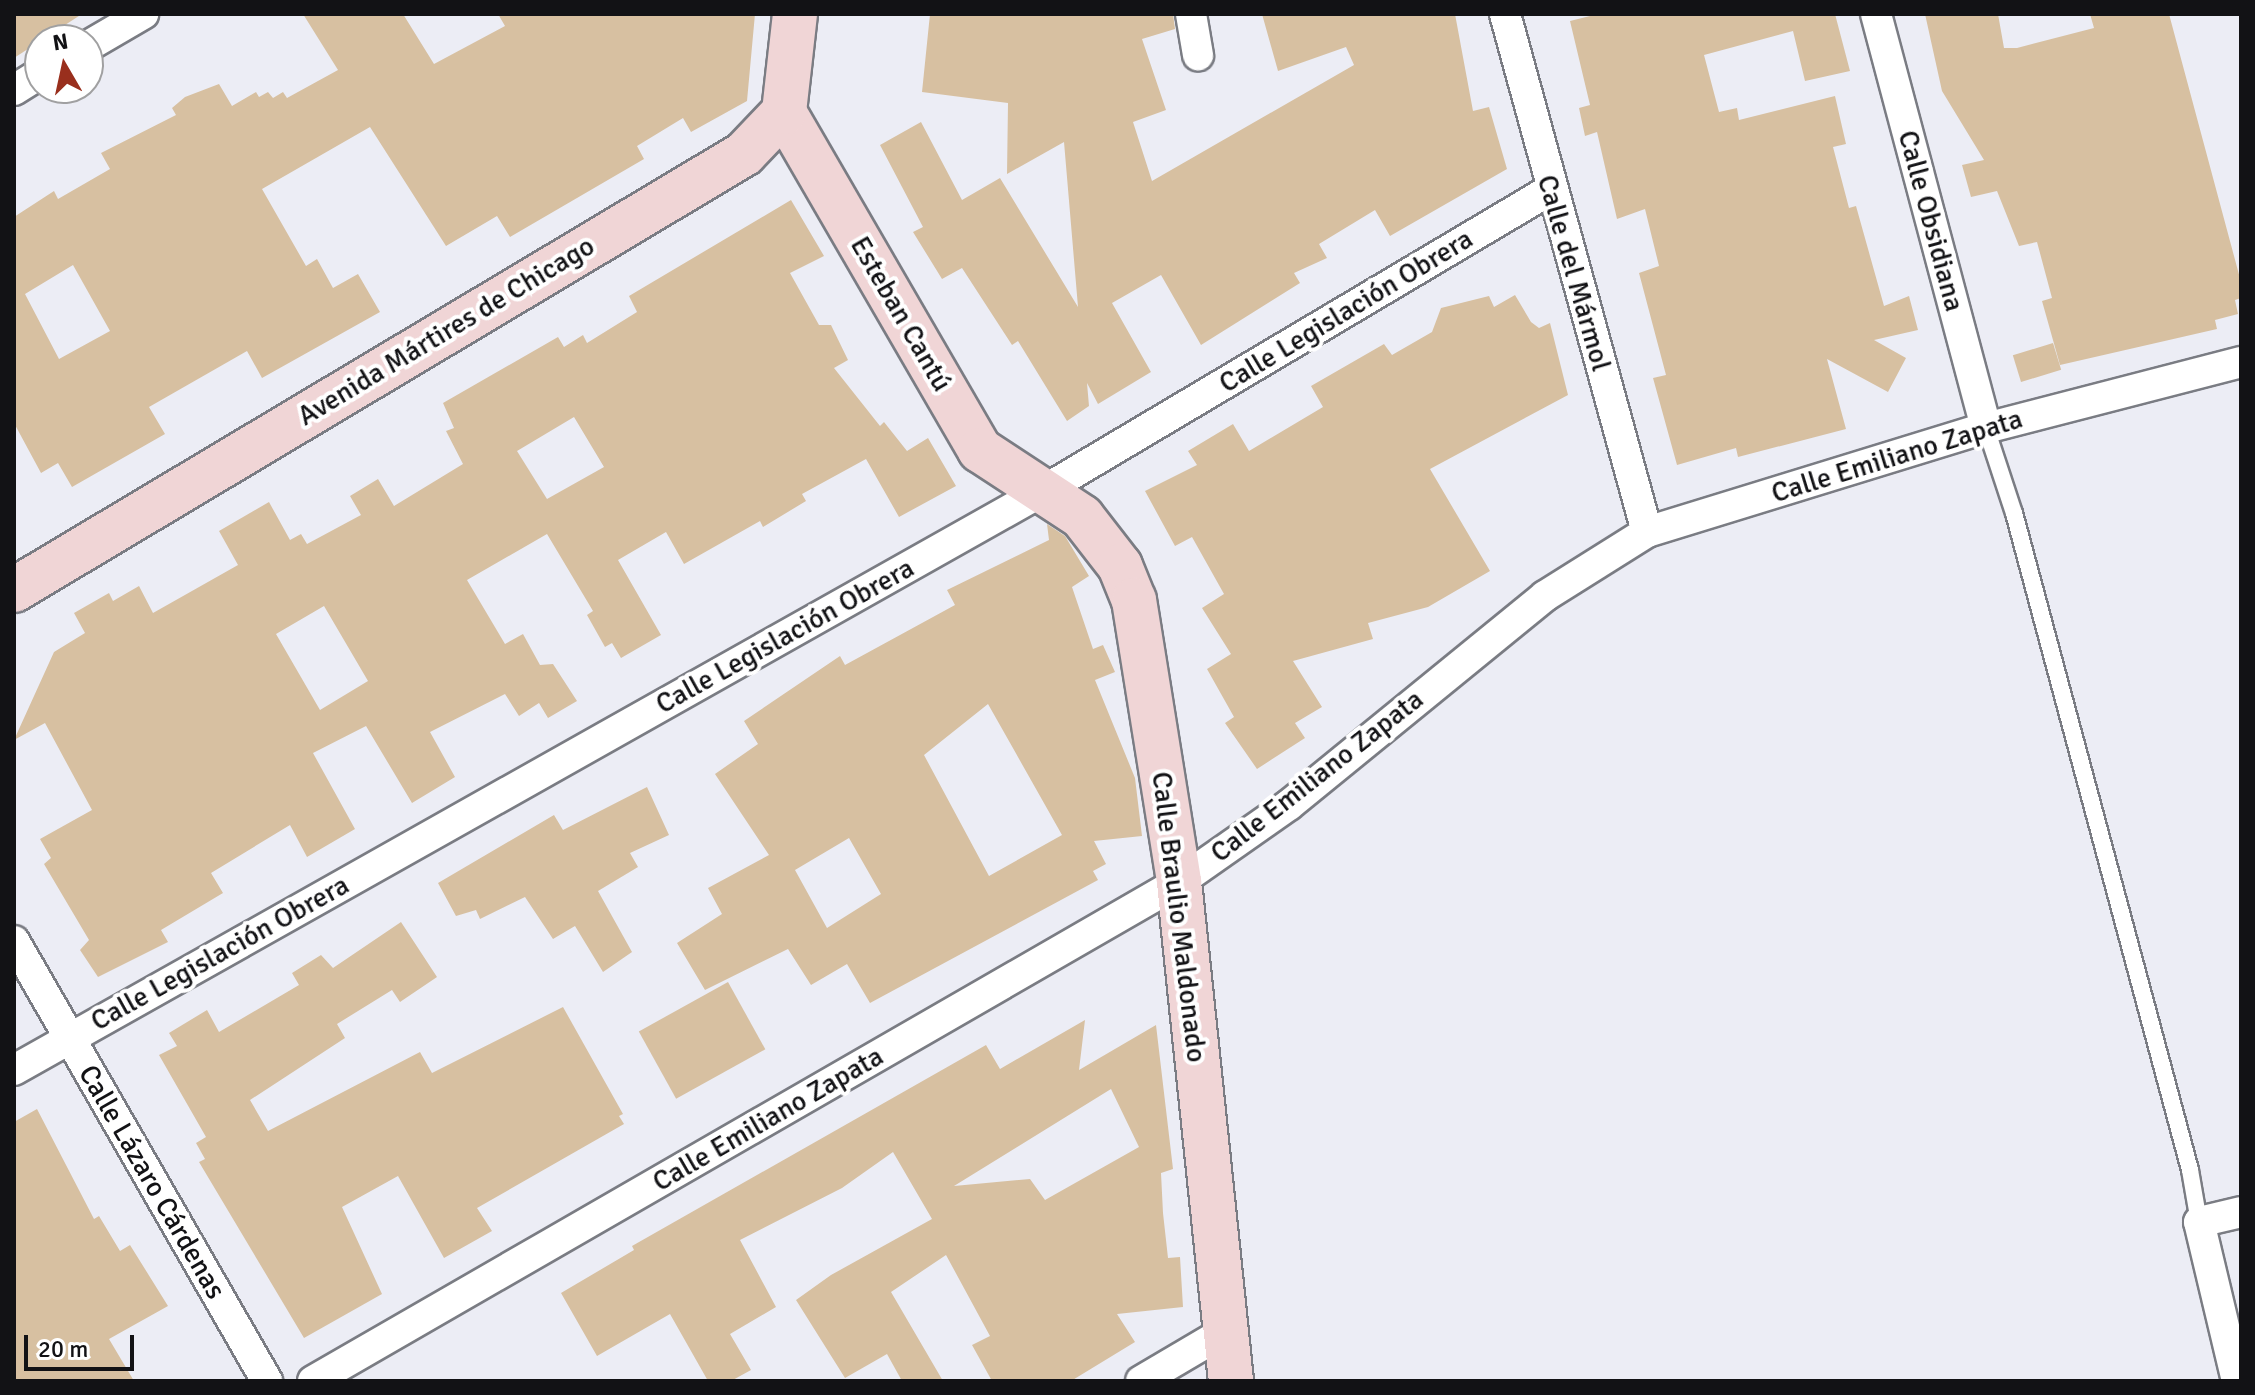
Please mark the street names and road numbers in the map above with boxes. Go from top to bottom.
street label: Calle Obsidiana [1891,127,1971,315]
street label: Calle del Mármol [1530,171,1618,375]
street label: Calle Legislación Obrera [1213,222,1479,400]
street label: Avenida Mártires de Chicago [292,229,600,433]
street label: Esteban Cantú [843,231,959,397]
street label: Calle Emiliano Zapata [1767,402,2027,510]
street label: Calle Legislación Obrera [650,551,920,721]
street label: Calle Emiliano Zapata [1204,682,1430,870]
street label: Calle Braulio Maldonado [1145,770,1213,1064]
street label: Calle Legislación Obrera [85,868,355,1038]
street label: Calle Emiliano Zapata [647,1039,889,1199]
street label: Calle Lázaro Cárdenas [71,1059,233,1305]

